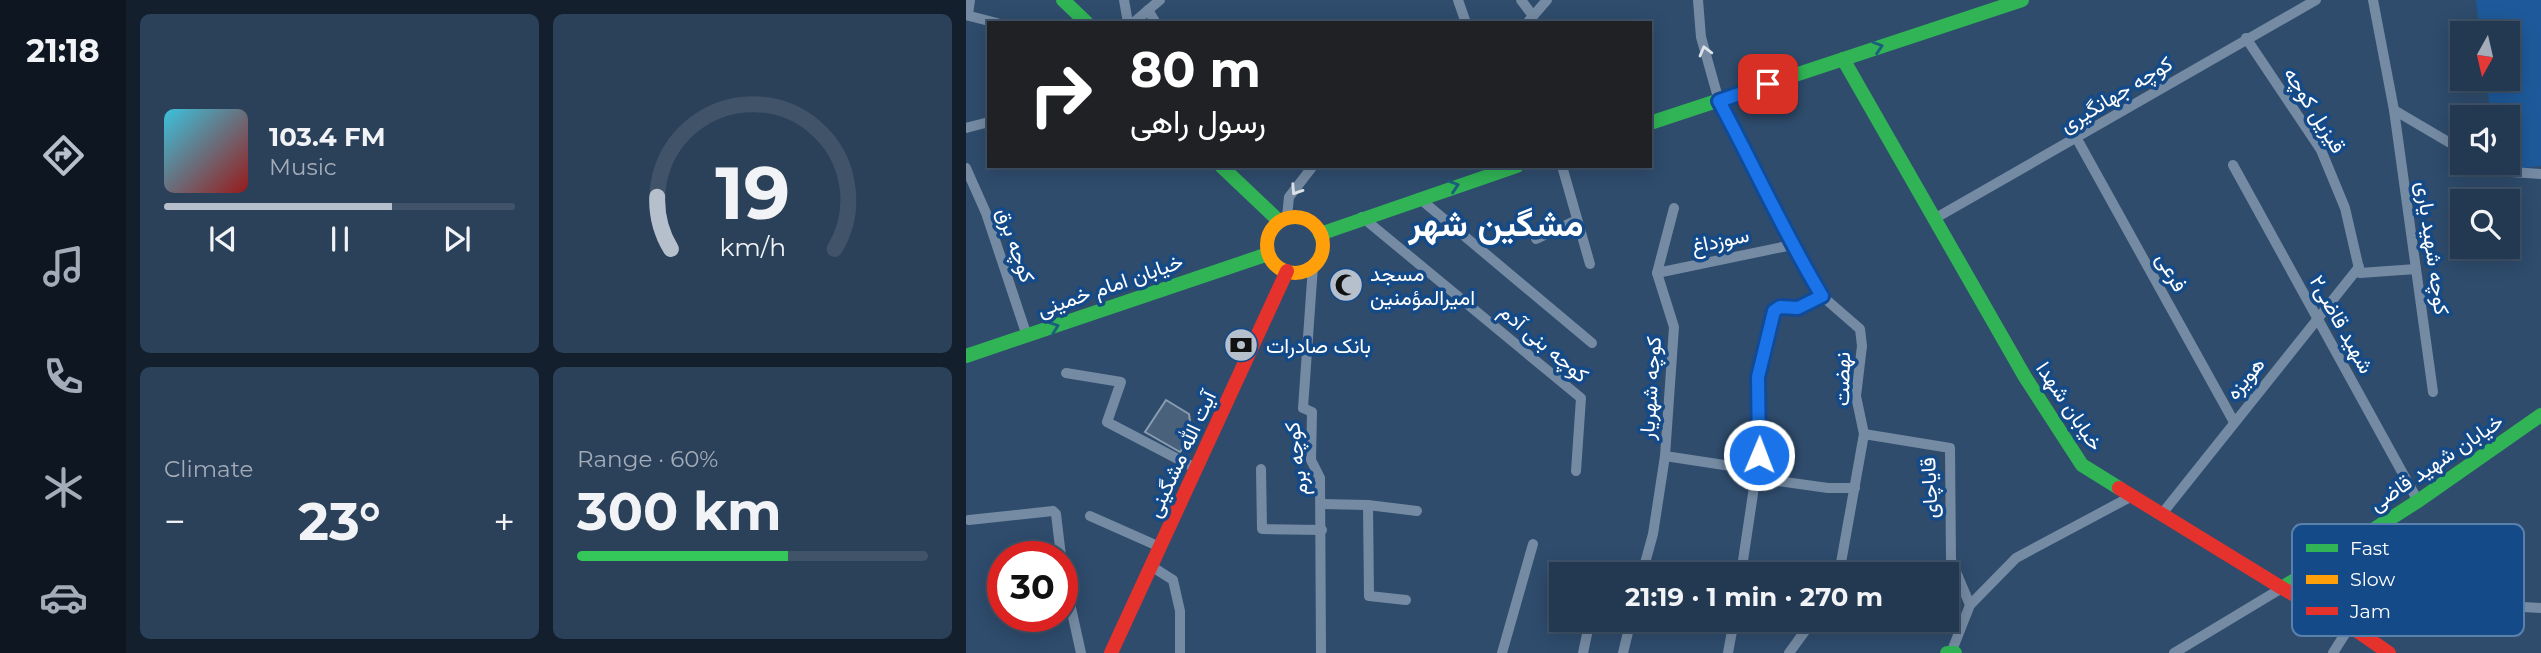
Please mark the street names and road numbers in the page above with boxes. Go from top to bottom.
street label: کوچه جهانگیری [2055,51,2178,139]
street label: قیزیل کوچه [2277,62,2351,159]
street label: کوچه شهید یاری [2409,180,2455,317]
street label: کوچه برق [990,204,1040,286]
street label: سوزداغ [1689,222,1752,260]
street label: خیابان امام خمینی [1034,248,1187,324]
street label: فرعی [2150,248,2193,296]
street label: شهید قاضی۲ [2304,270,2379,378]
street label: کوچه بنی آدم [1493,298,1594,389]
street label: کوچه شهریار [1634,336,1668,442]
street label: نهضت [1829,352,1856,406]
street label: هویزه [2220,352,2271,405]
street label: خیابان شهدا [2030,357,2109,456]
street label: آیت الله مشگینی [1141,385,1222,521]
street label: خیابان شهید قاضی [2364,408,2508,517]
street label: کوچه برم [1279,420,1315,497]
street label: قایاچای [1915,457,1945,519]

